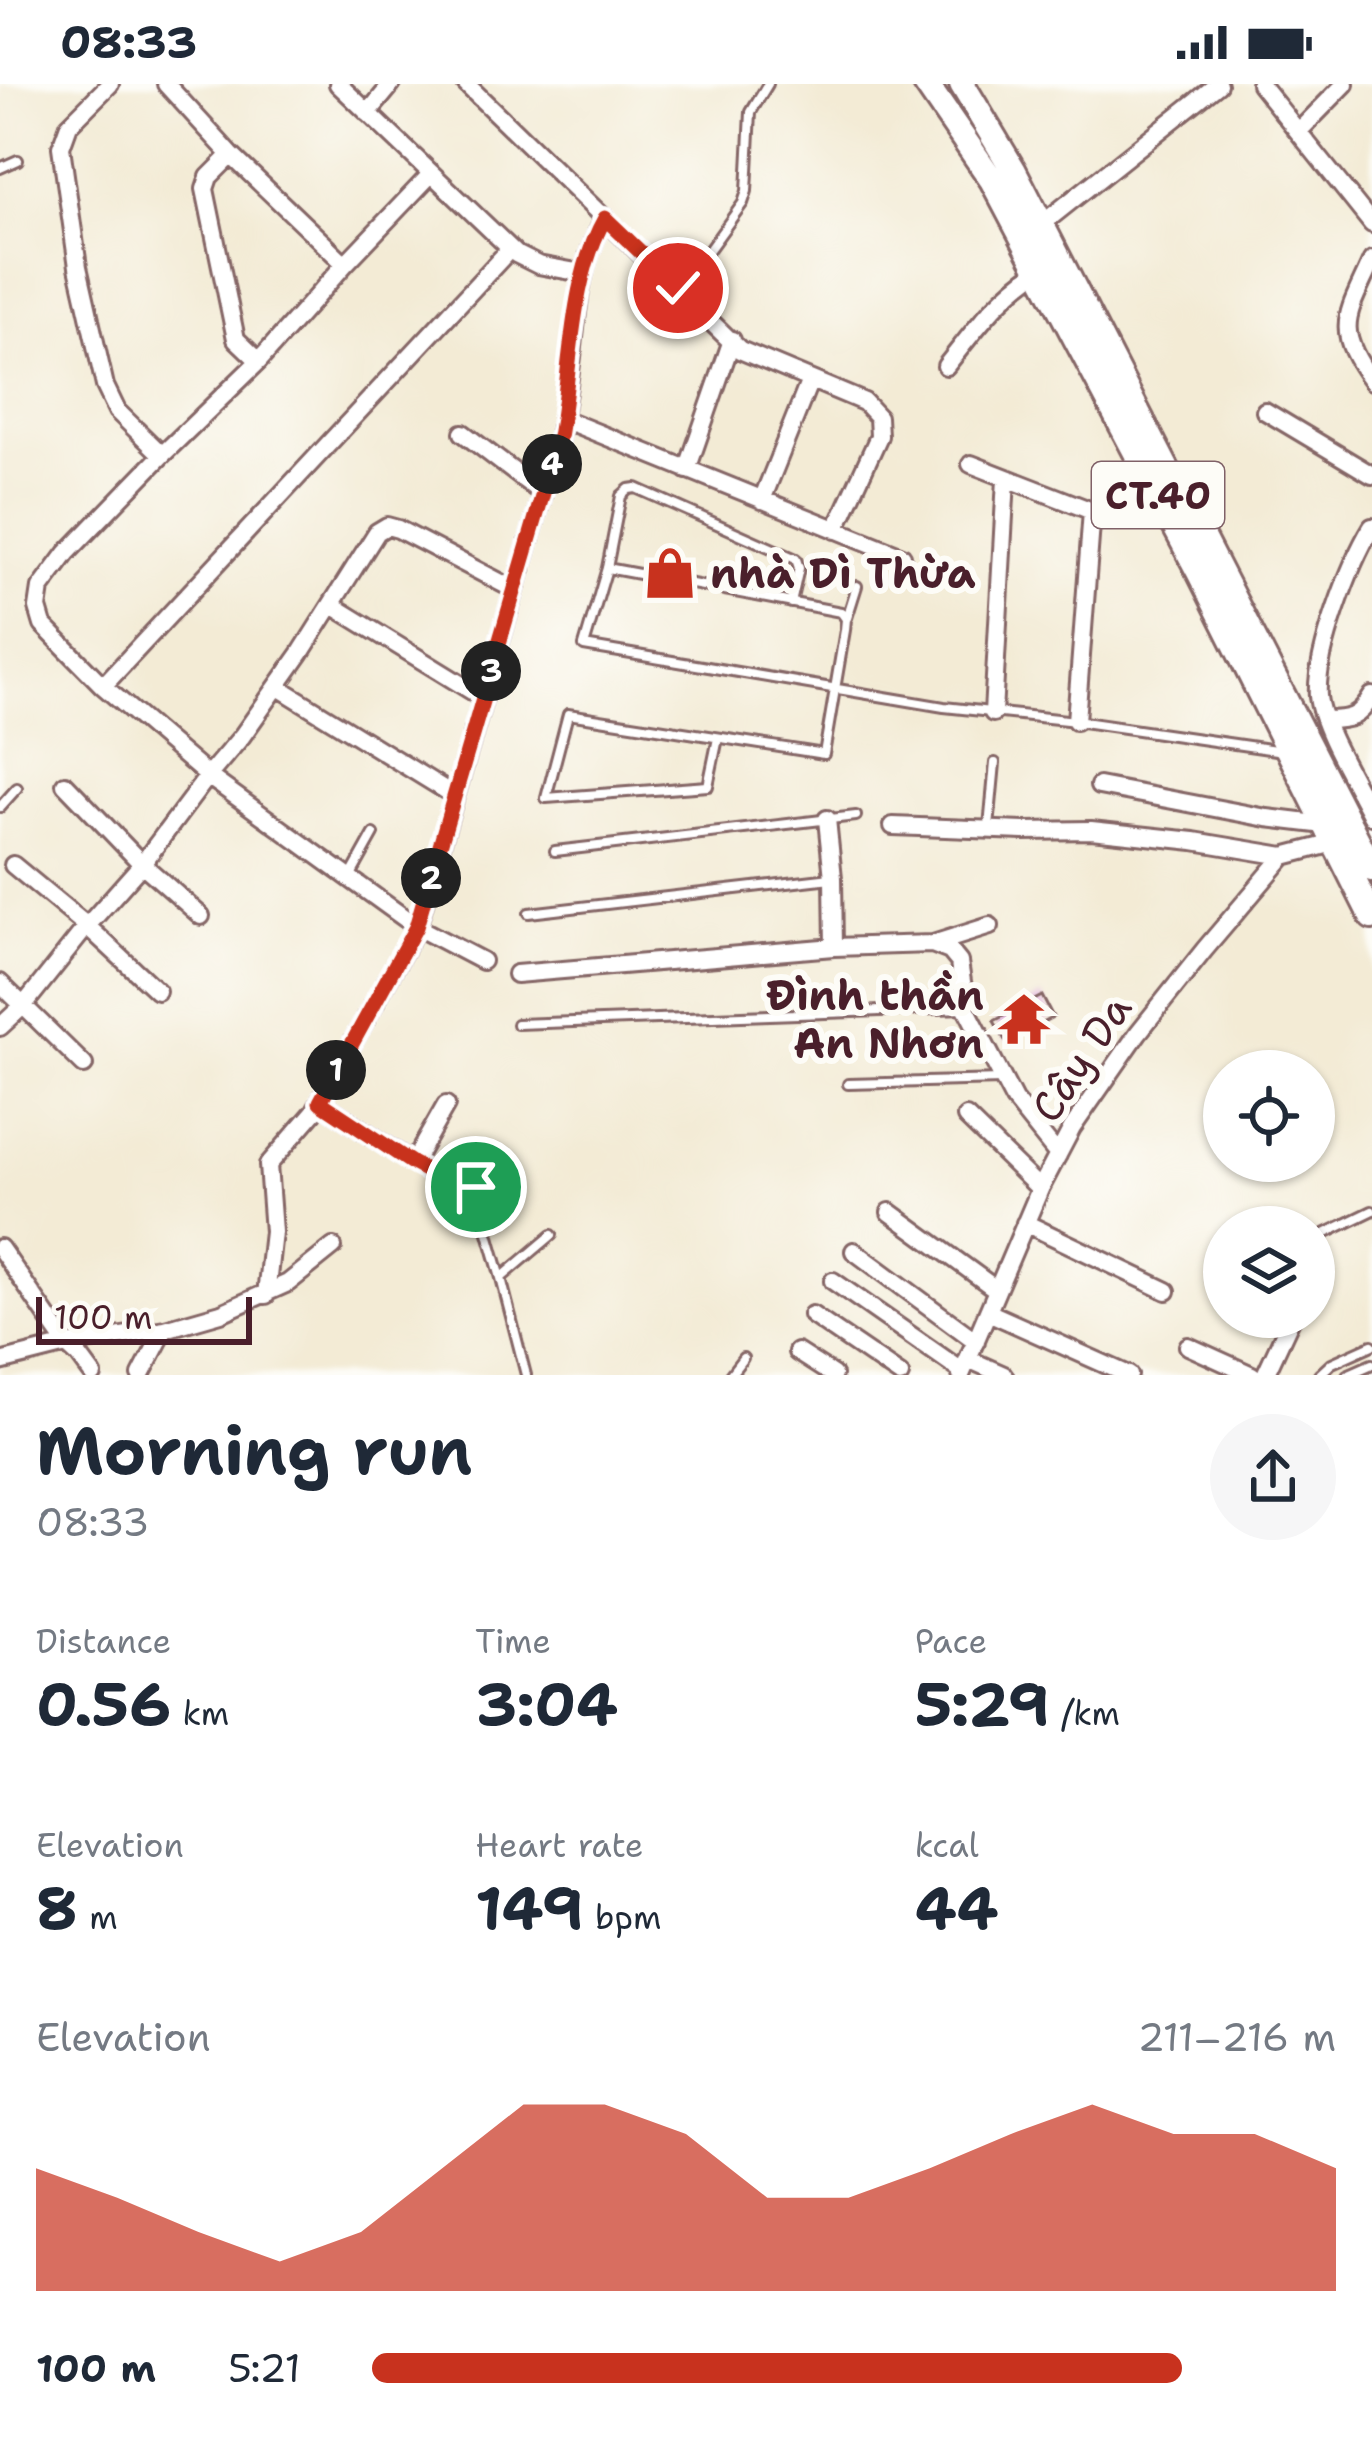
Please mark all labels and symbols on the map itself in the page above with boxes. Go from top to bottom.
pin [627,237,729,339]
pin: 4 [522,434,582,494]
road number: CT.40 [1092,462,1224,528]
shop icon: nhà Dì Thừa [641,544,699,602]
place label: nhà Dì Thừa [710,545,976,601]
pin: 3 [461,641,521,701]
pin: 2 [401,848,461,908]
place label: Đình thần An Nhơn [765,967,984,1071]
street label: Cây Da [1018,983,1144,1133]
temple icon: Đình thần An Nhơn [995,990,1053,1048]
pin: 1 [306,1040,366,1100]
pin [425,1136,527,1238]
scale bar [36,1291,252,1344]

